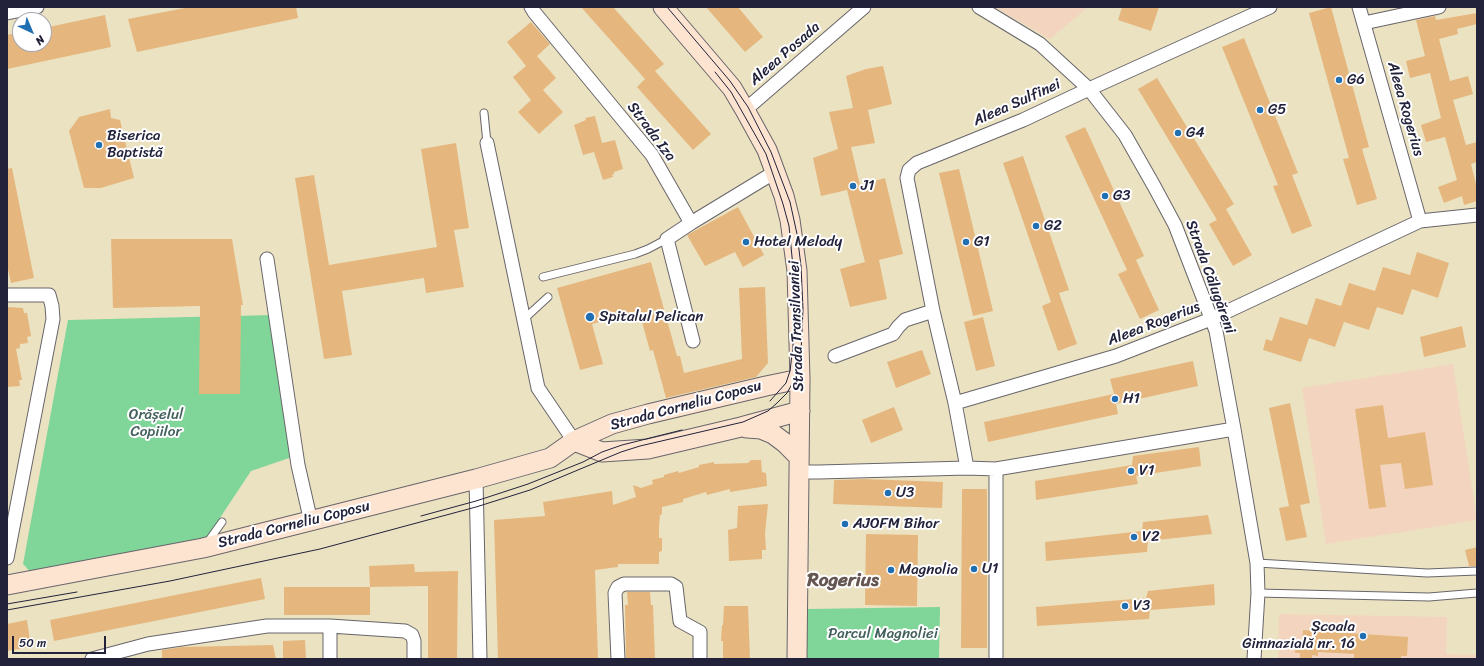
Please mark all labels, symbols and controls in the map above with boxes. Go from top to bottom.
north arrow [12,12,52,52]
street label: Aleea Posada [746,18,824,90]
text: N [31,31,49,50]
street label: Aleea Rogerius [1383,60,1427,158]
place label: G6 [1347,71,1365,89]
marker: G6 [1334,75,1344,85]
street label: Aleea Sulfinei [971,76,1063,130]
street label: Strada Iza [623,99,679,165]
place label: G5 [1268,101,1287,119]
marker: G5 [1255,105,1265,115]
place label: G4 [1186,124,1205,142]
place label: Biserica Baptistă [107,127,163,162]
marker: G4 [1173,128,1183,138]
marker: Biserica Baptistă [94,140,104,150]
place label: J1 [861,177,874,195]
marker: J1 [848,181,858,191]
place label: G3 [1113,187,1131,205]
marker: G3 [1100,191,1110,201]
place label: G2 [1044,217,1062,235]
street label: Strada Călugăreni [1181,218,1239,336]
marker: G2 [1031,221,1041,231]
place label: Hotel Melody [754,233,842,251]
place label: G1 [974,233,990,251]
marker: Hotel Melody [741,237,751,247]
marker: G1 [961,237,971,247]
street label: Strada Transilvaniei [786,260,808,392]
street label: Aleea Rogerius [1105,298,1203,350]
place label: Spitalul Pelican [599,308,703,326]
marker: Spitalul Pelican [584,311,596,323]
street label: Strada Corneliu Coposu [608,377,764,435]
place label: H1 [1123,390,1140,408]
marker: H1 [1110,394,1120,404]
park label: Orășelul Copiilor [129,406,183,441]
place label: V1 [1139,462,1154,480]
marker: V1 [1126,466,1136,476]
place label: U3 [896,484,914,502]
marker: U3 [883,488,893,498]
street label: Strada Corneliu Coposu [216,497,372,553]
place label: AJOFM Bihor [853,515,939,533]
marker: AJOFM Bihor [840,519,850,529]
place label: V2 [1142,528,1160,546]
marker: V2 [1129,532,1139,542]
place label: U1 [982,560,998,578]
place label: Magnolia [899,561,958,579]
marker: U1 [969,564,979,574]
marker: Magnolia [886,565,896,575]
district label: Rogerius [807,570,879,592]
place label: V3 [1133,597,1150,615]
marker: V3 [1120,601,1130,611]
place label: Școala Gimnazială nr. 16 [1242,618,1355,653]
park label: Parcul Magnoliei [828,625,938,643]
scale bar [14,628,108,654]
marker: Școala Gimnazială nr. 16 [1358,631,1368,641]
text: 50 m [19,632,46,654]

